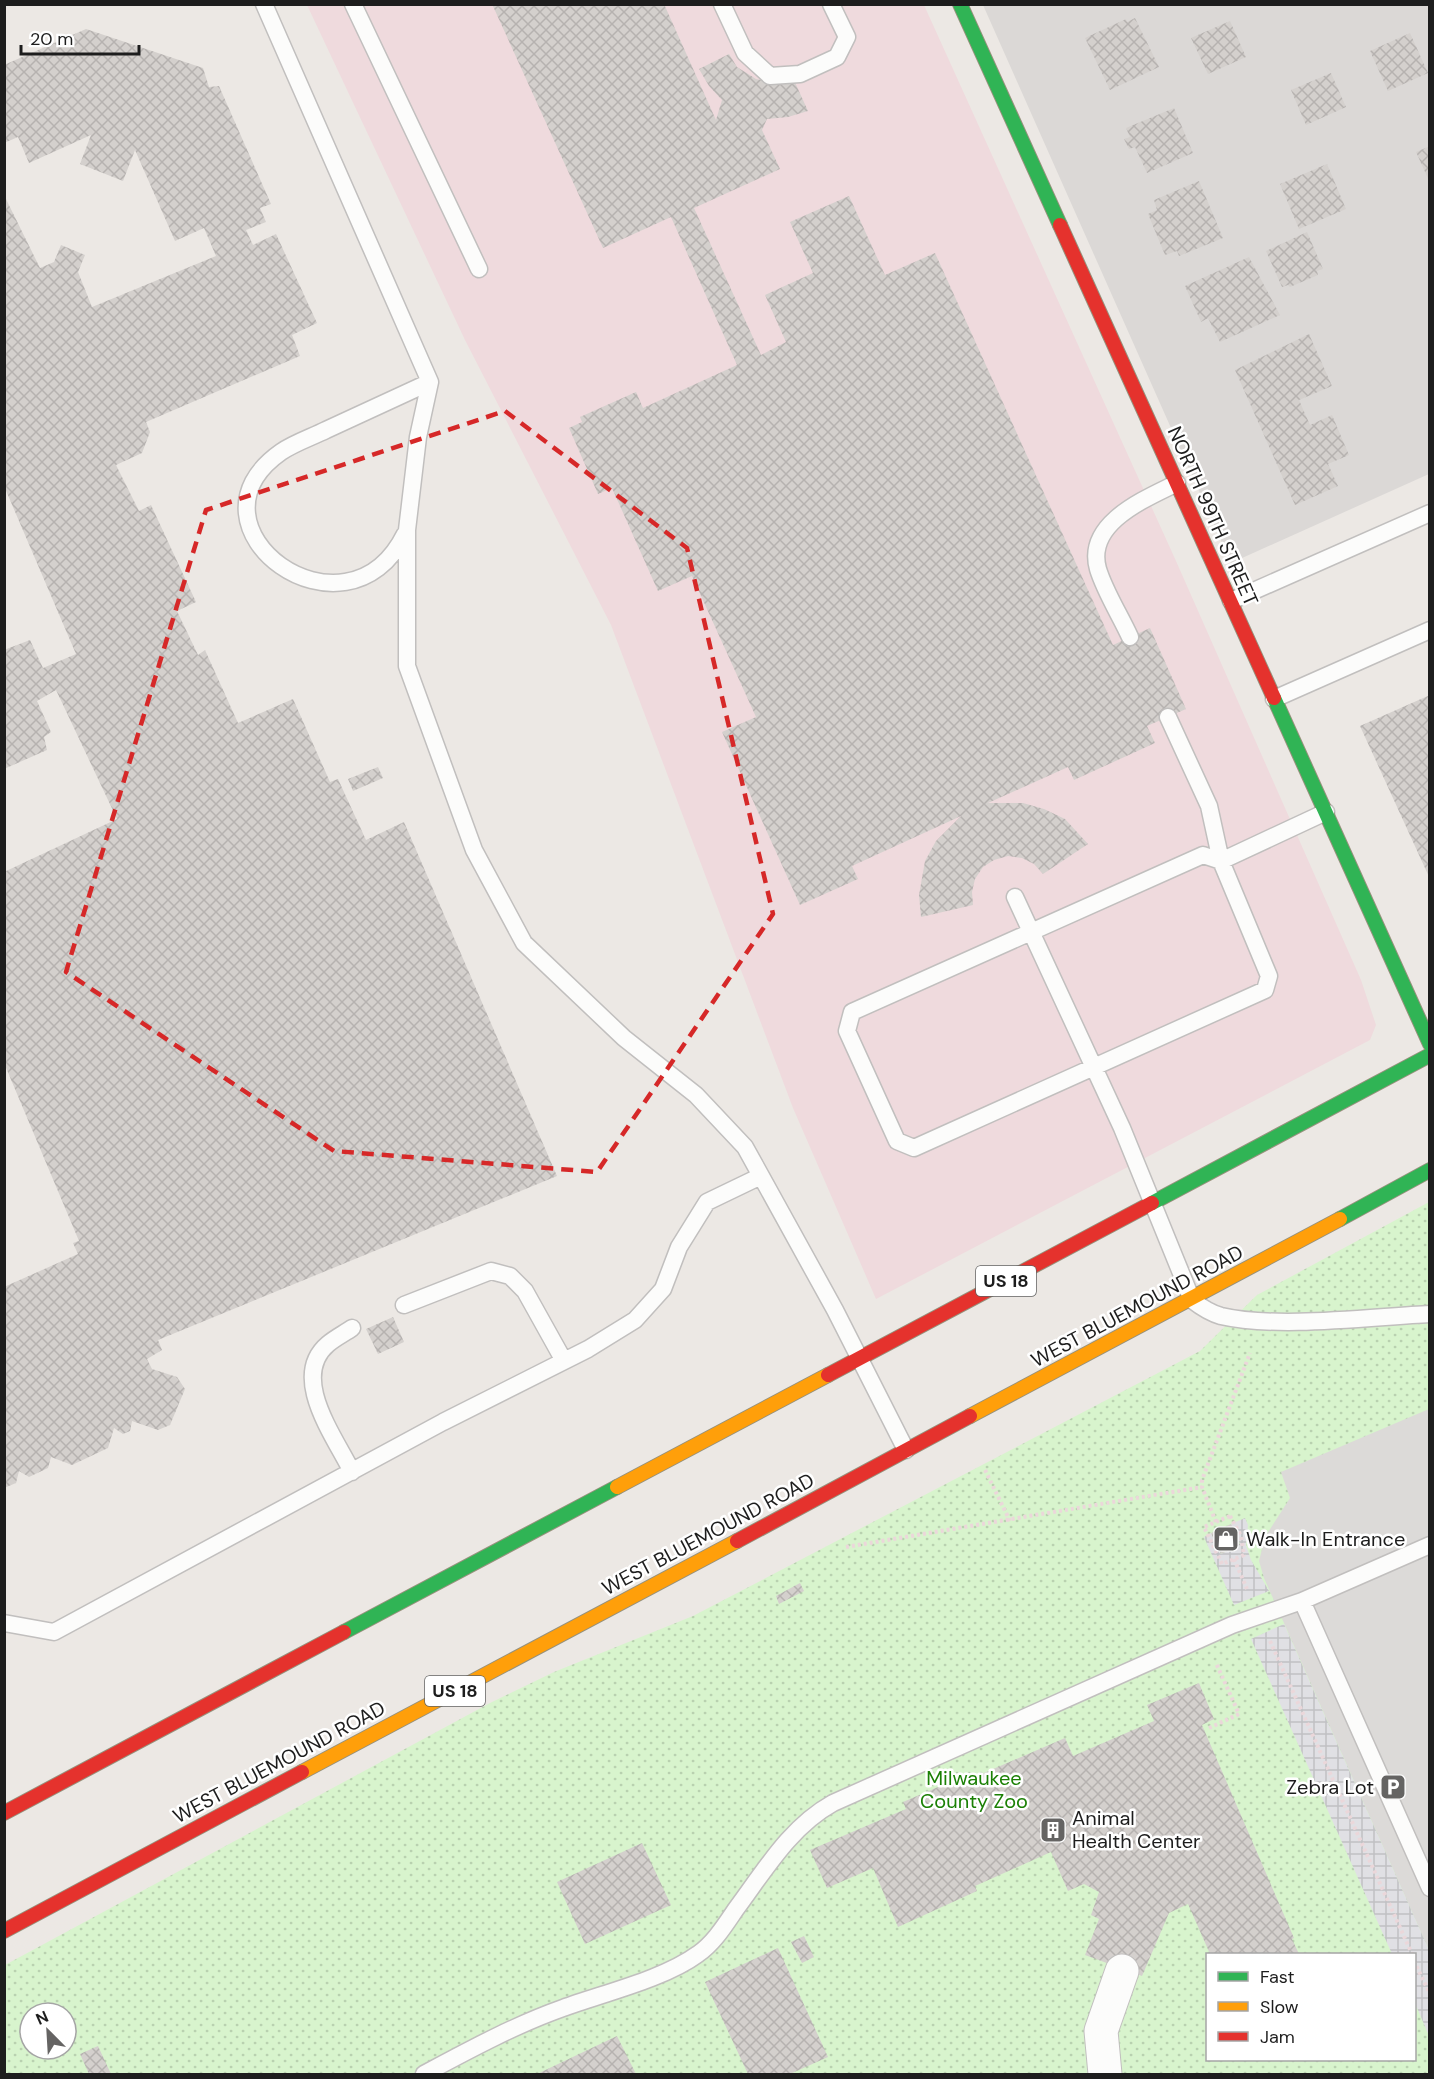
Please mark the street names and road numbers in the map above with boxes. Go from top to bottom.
street label: NORTH 99TH STREET [1162,422,1264,610]
street label: WEST BLUEMOUND ROAD [1026,1239,1248,1373]
road number: US 18 [976,1266,1036,1296]
street label: WEST BLUEMOUND ROAD [597,1467,819,1601]
road number: US 18 [425,1676,485,1706]
street label: WEST BLUEMOUND ROAD [168,1695,390,1829]

